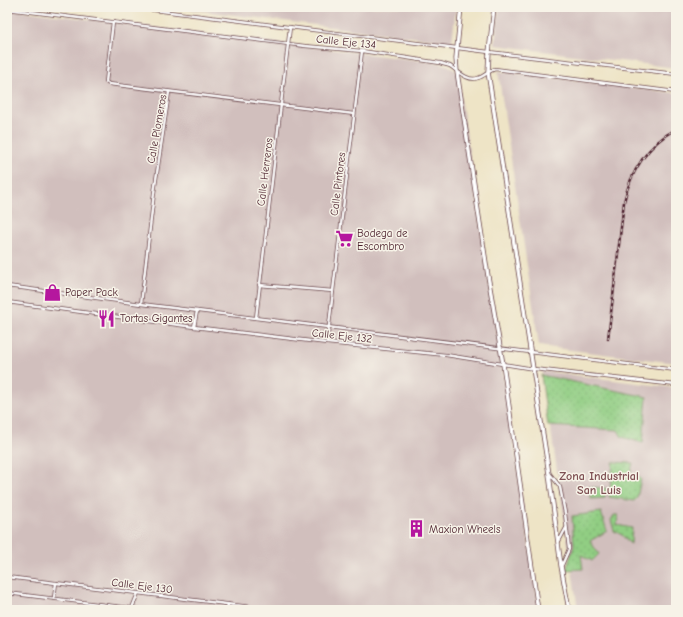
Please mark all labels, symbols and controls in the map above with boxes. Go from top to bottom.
street label: Calle Eje 134 [315,32,377,52]
street label: Calle Plomeros [145,93,170,165]
street label: Calle Herreros [254,137,276,207]
street label: Calle Pintores [328,151,348,217]
place label: Bodega de Escombro [357,227,408,253]
supermarket icon: Bodega de Escombro [334,229,354,249]
shop icon: Paper Pack [42,282,62,302]
place label: Paper Pack [65,286,118,299]
restaurant icon: Tortas Gigantes [97,308,117,328]
place label: Tortas Gigantes [120,312,193,325]
street label: Calle Eje 132 [311,326,373,346]
district label: Zona Industrial San Luis [559,469,639,497]
building icon: Maxion Wheels [406,519,426,539]
place label: Maxion Wheels [429,523,501,536]
street label: Calle Eje 130 [111,576,173,596]

